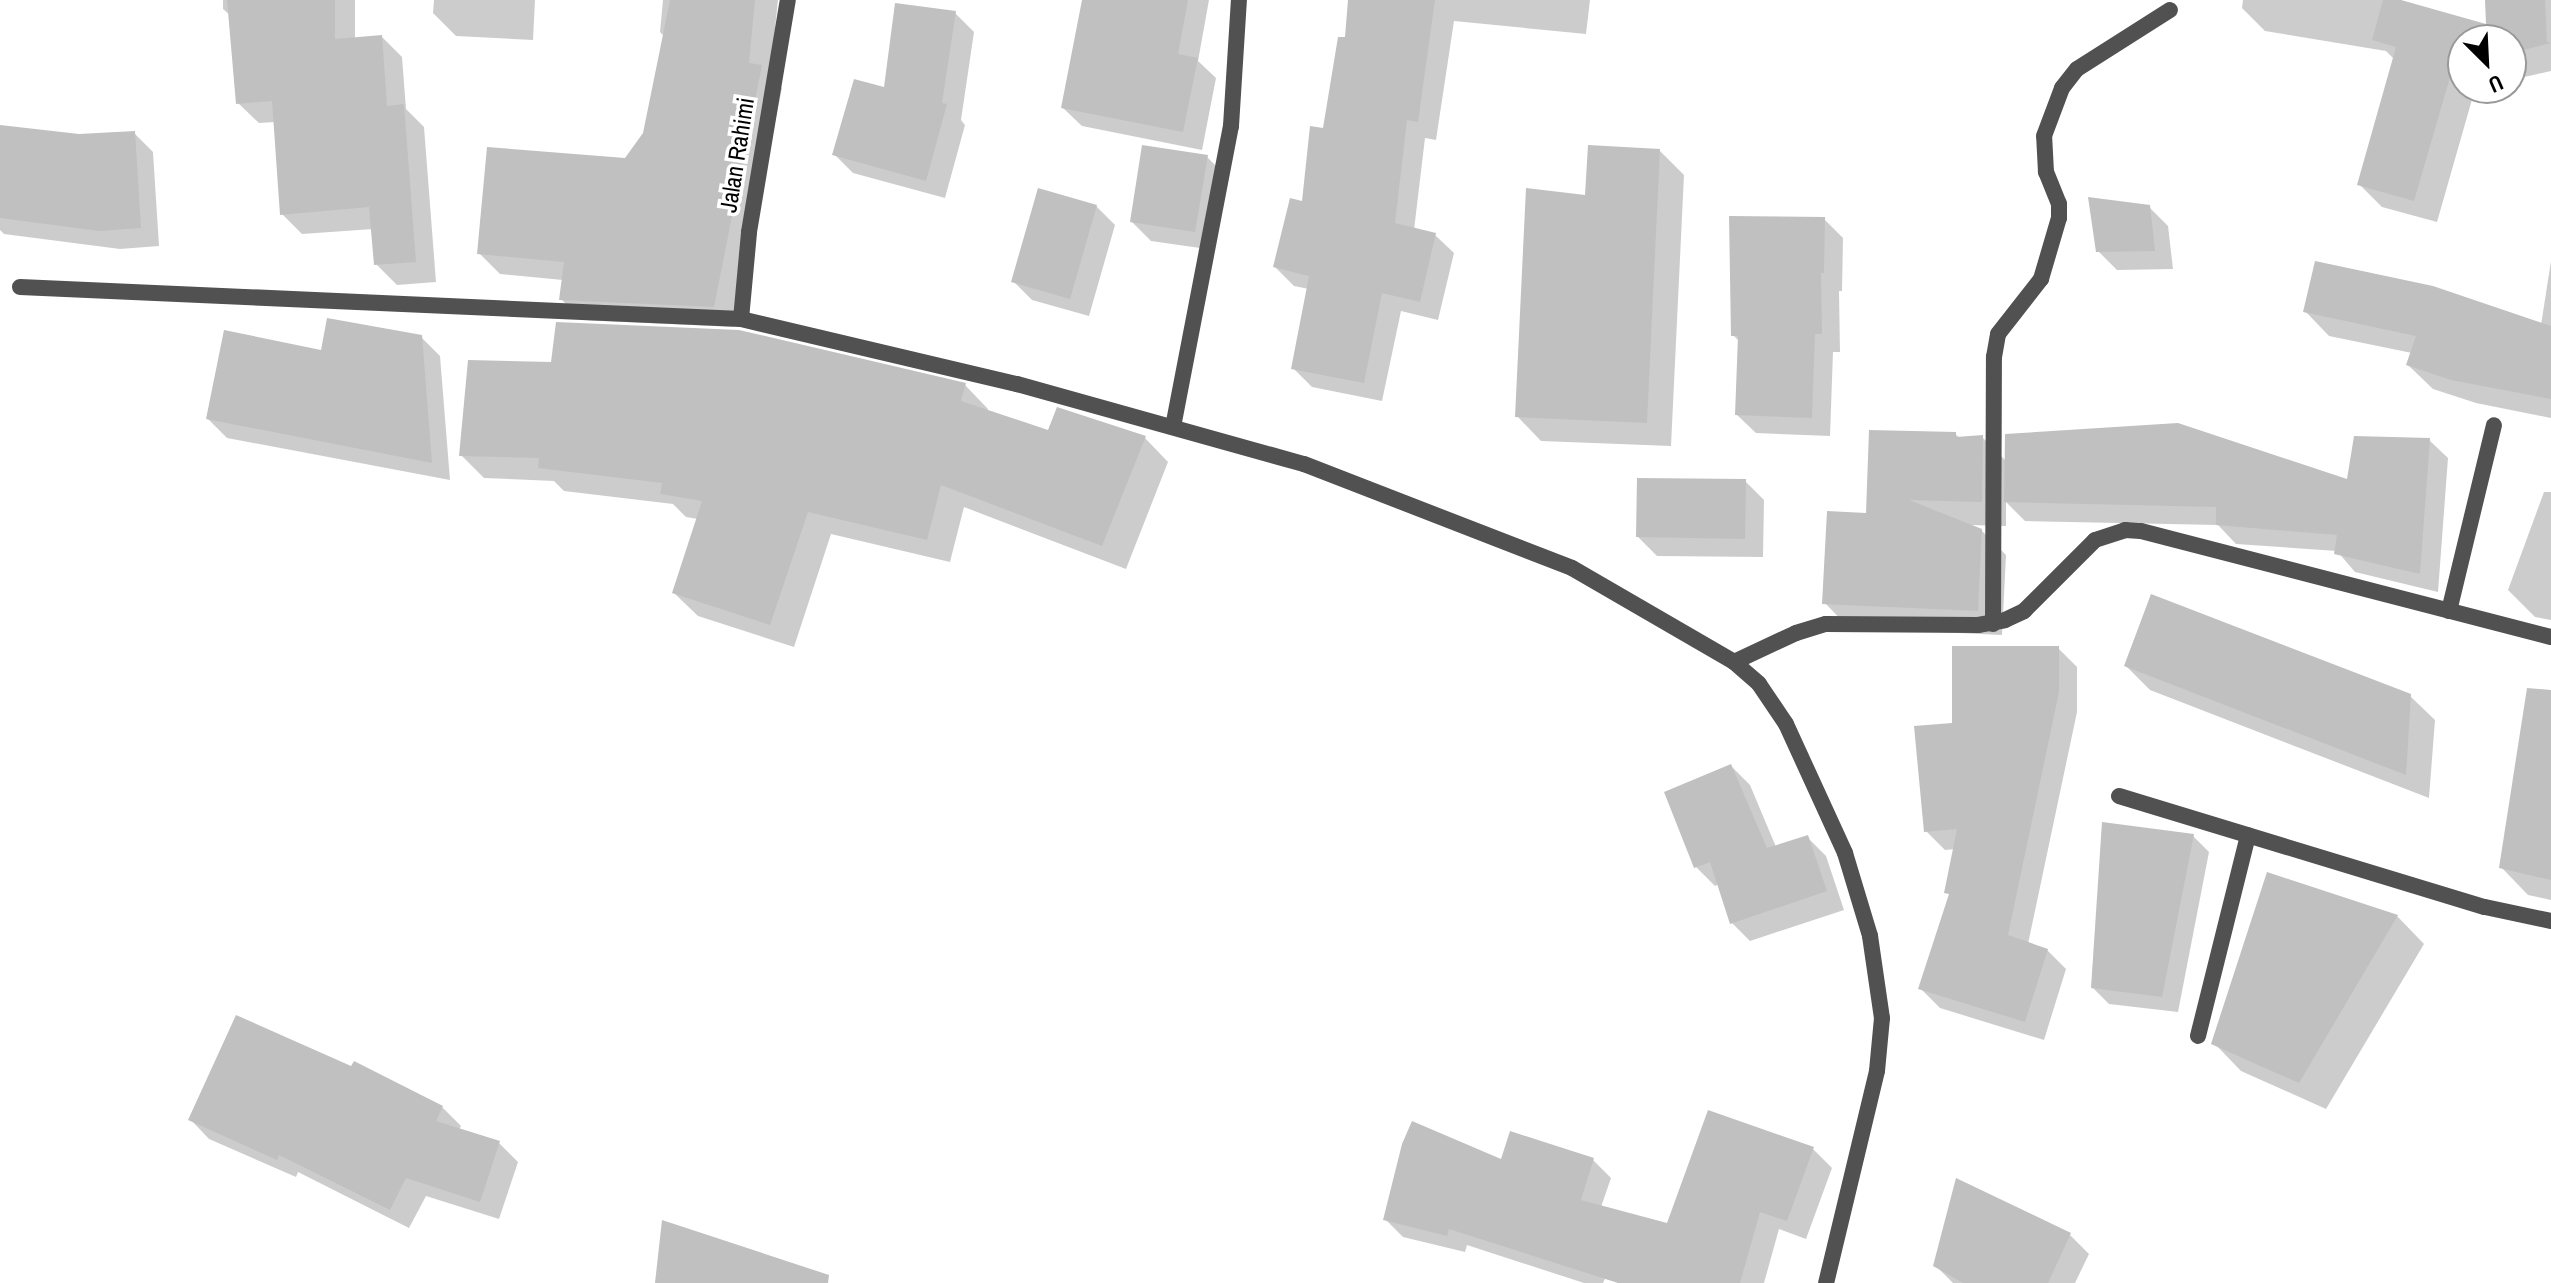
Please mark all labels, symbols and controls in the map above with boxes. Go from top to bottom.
north arrow [2447,24,2527,104]
text: U [2484,68,2508,100]
street label: Jalan Rahimi [714,95,760,215]

